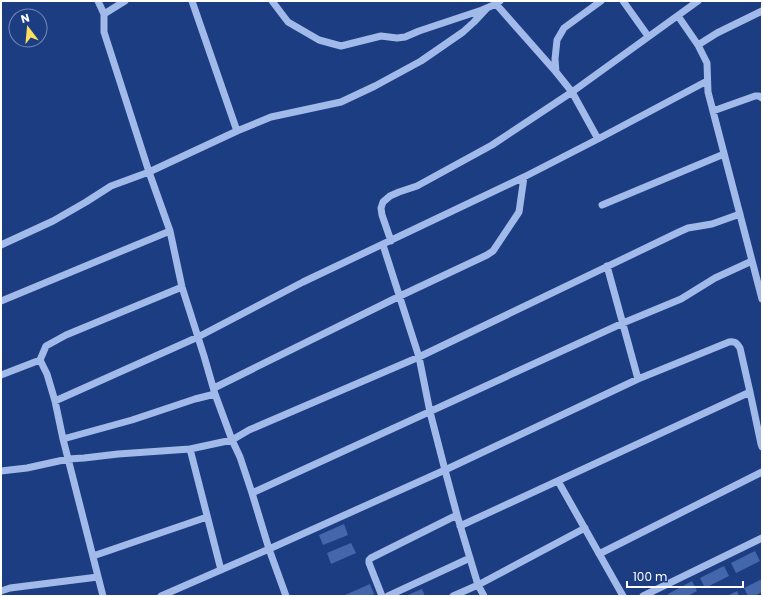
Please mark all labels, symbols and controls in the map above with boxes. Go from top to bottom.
north arrow [8,8,48,48]
text: N [19,10,31,27]
scale bar [627,563,743,589]
text: 100 m [633,568,667,585]

